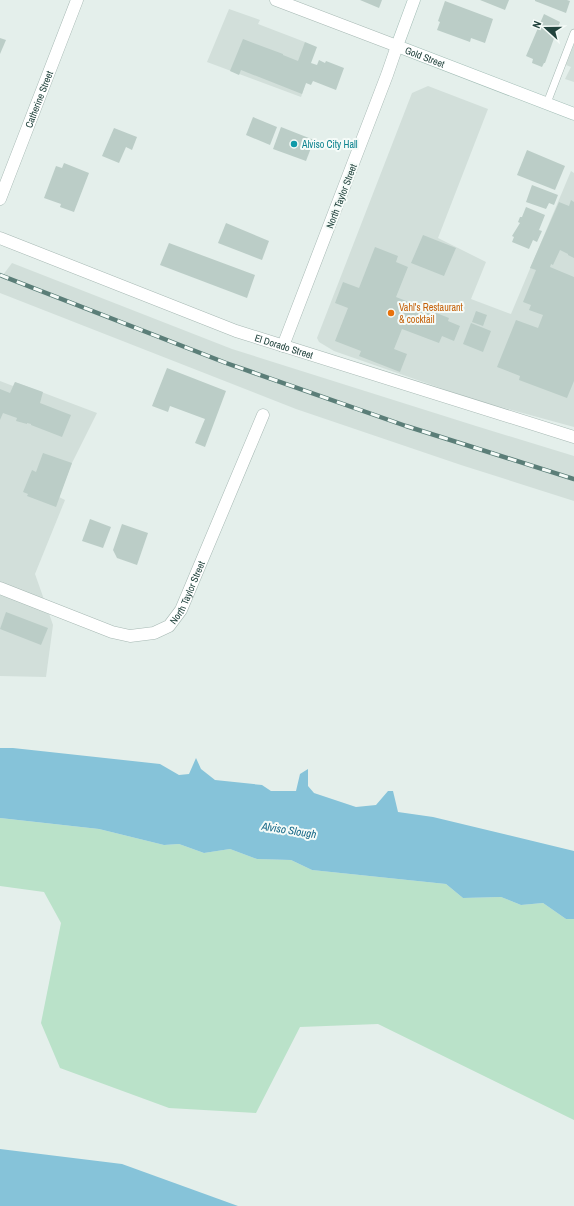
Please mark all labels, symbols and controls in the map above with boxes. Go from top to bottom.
north arrow [526,8,566,48]
text: N [529,19,544,30]
street label: Gold Street [403,44,447,71]
street label: Catherine Street [22,68,56,130]
place label: Alviso City Hall [301,138,358,151]
marker: Alviso City Hall [289,139,299,149]
street label: North Taylor Street [323,161,360,230]
place label: Vahl's Restaurant & cocktail [399,301,464,326]
marker: Vahl's Restaurant & cocktail [386,308,396,318]
street label: El Dorado Street [253,331,315,362]
street label: North Taylor Street [167,558,208,627]
water label: Alviso Slough [260,819,317,841]

